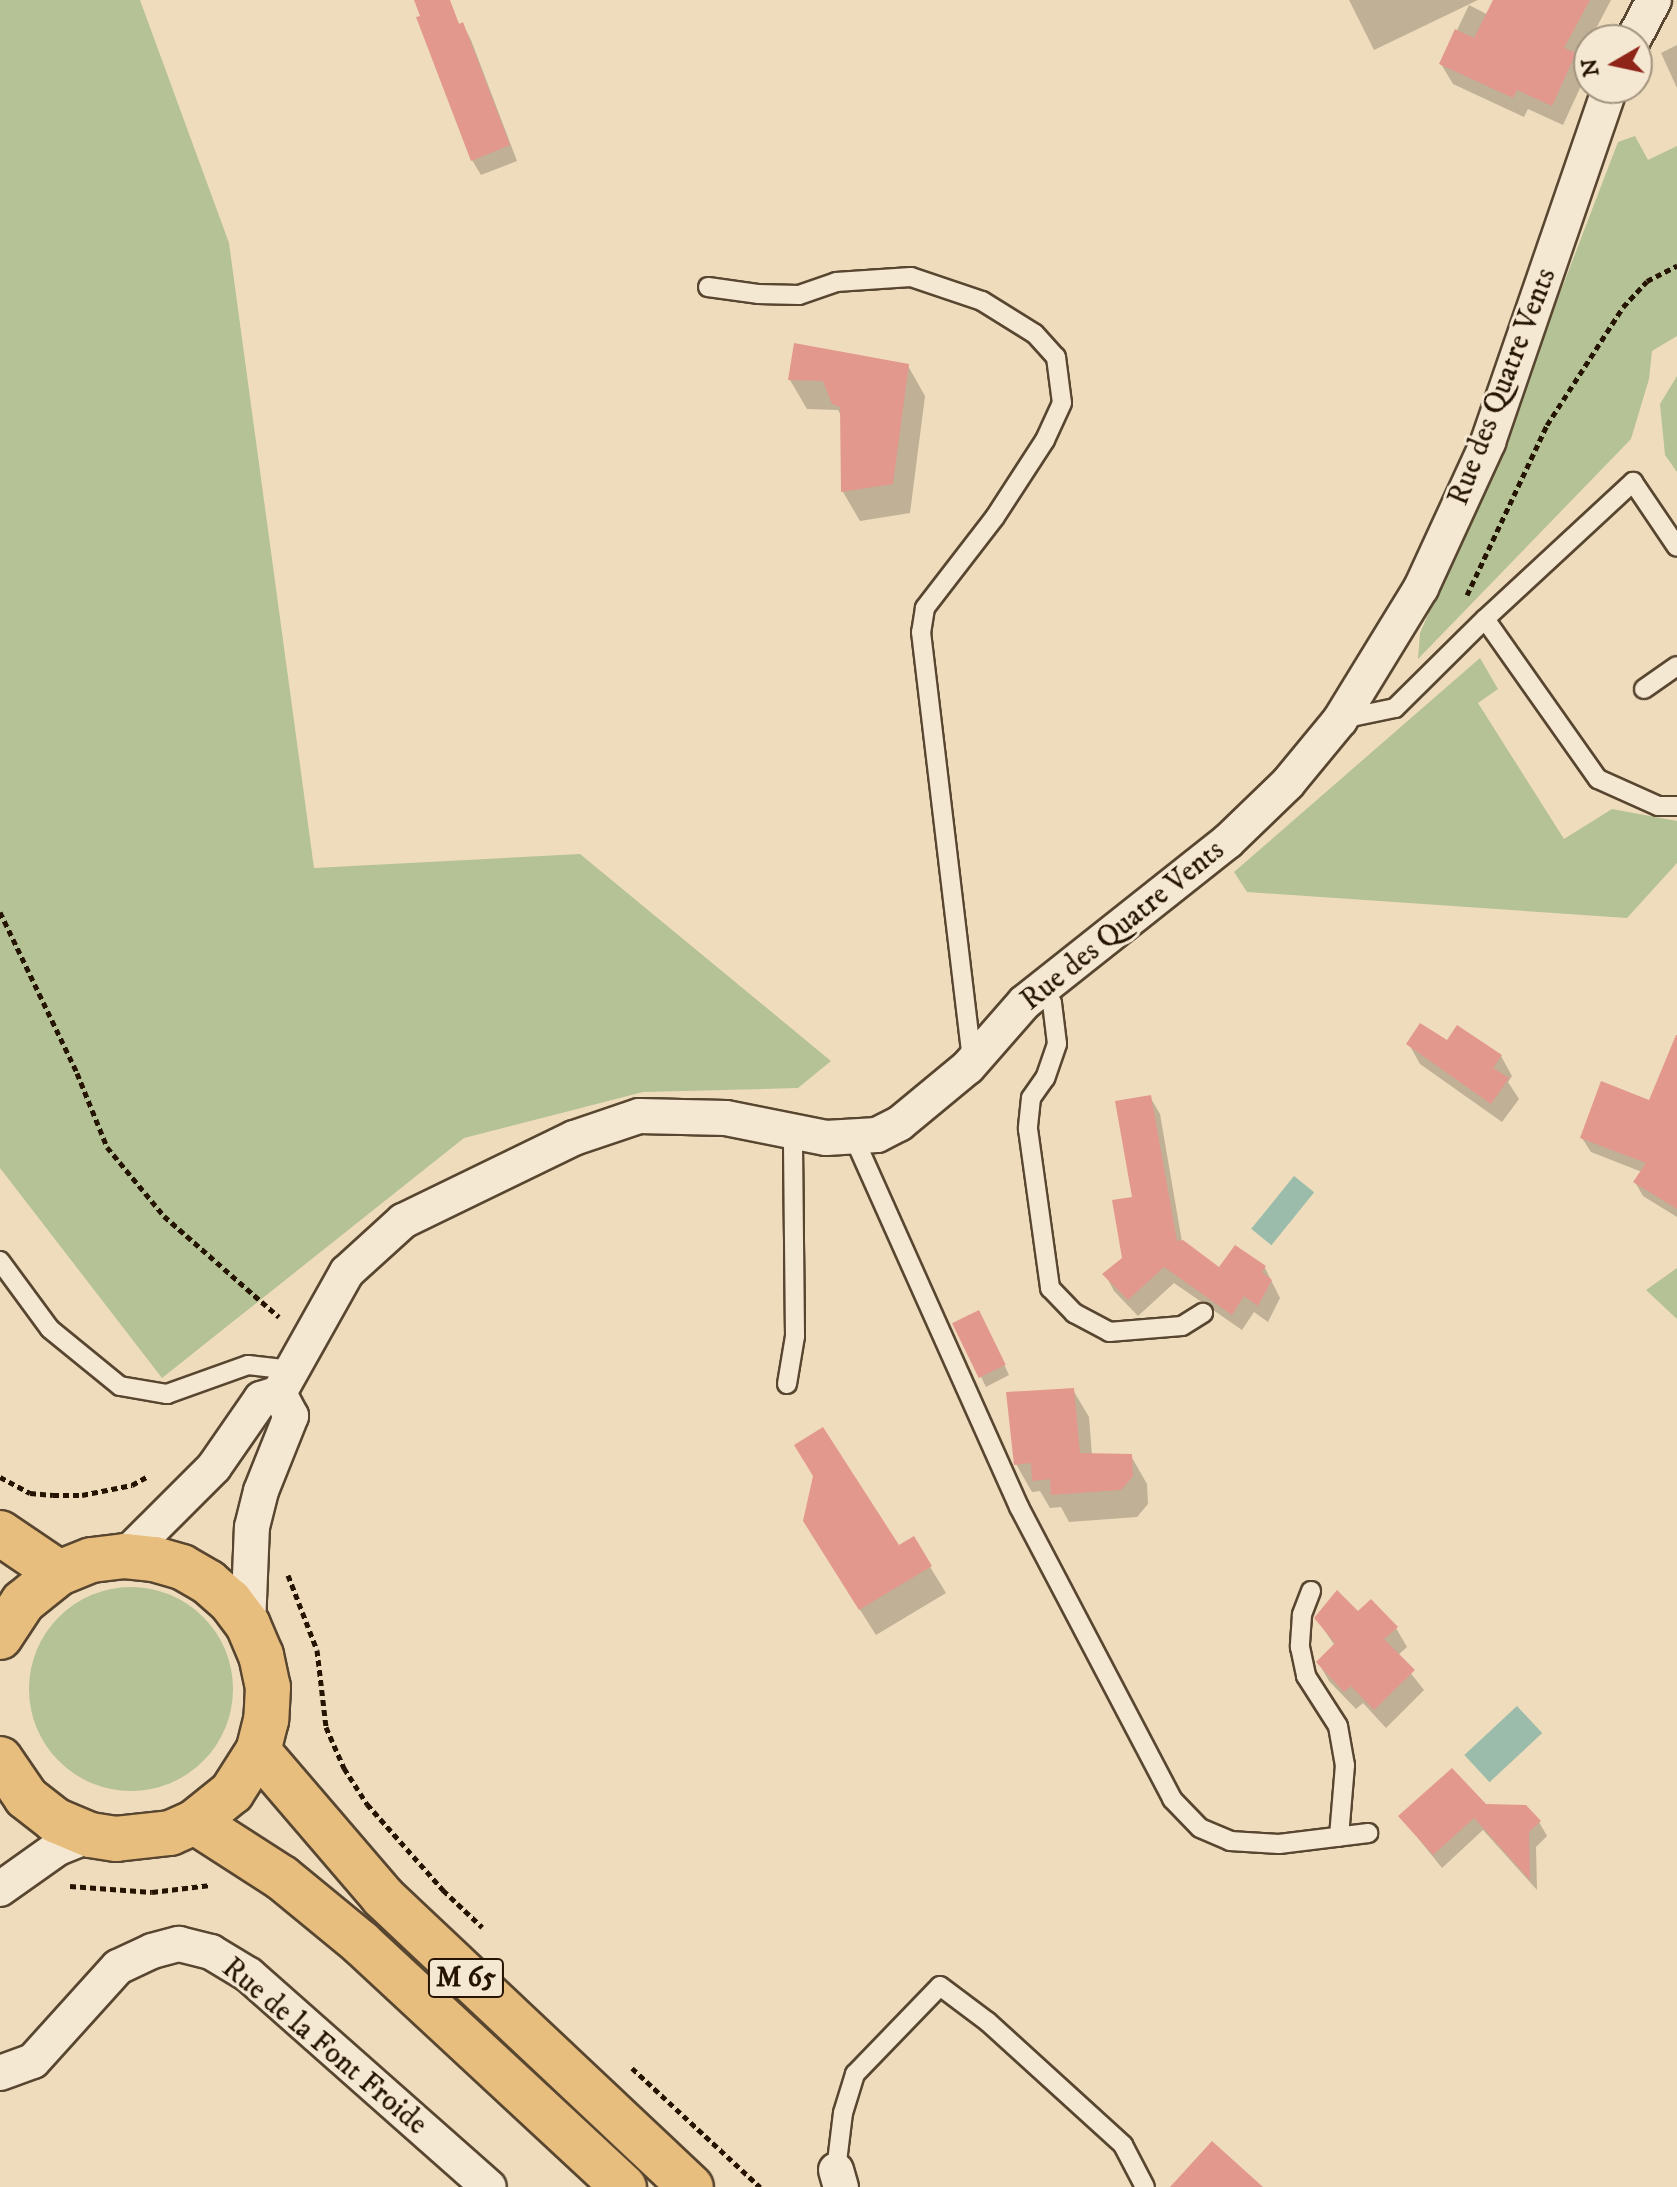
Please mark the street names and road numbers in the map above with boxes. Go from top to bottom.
street label: Rue des Quatre Vents [1441,263,1565,511]
street label: Rue des Quatre Vents [1014,833,1232,1019]
street label: Rue de la Font Froide [214,1951,434,2143]
road number: M 65 [426,1954,506,2002]

